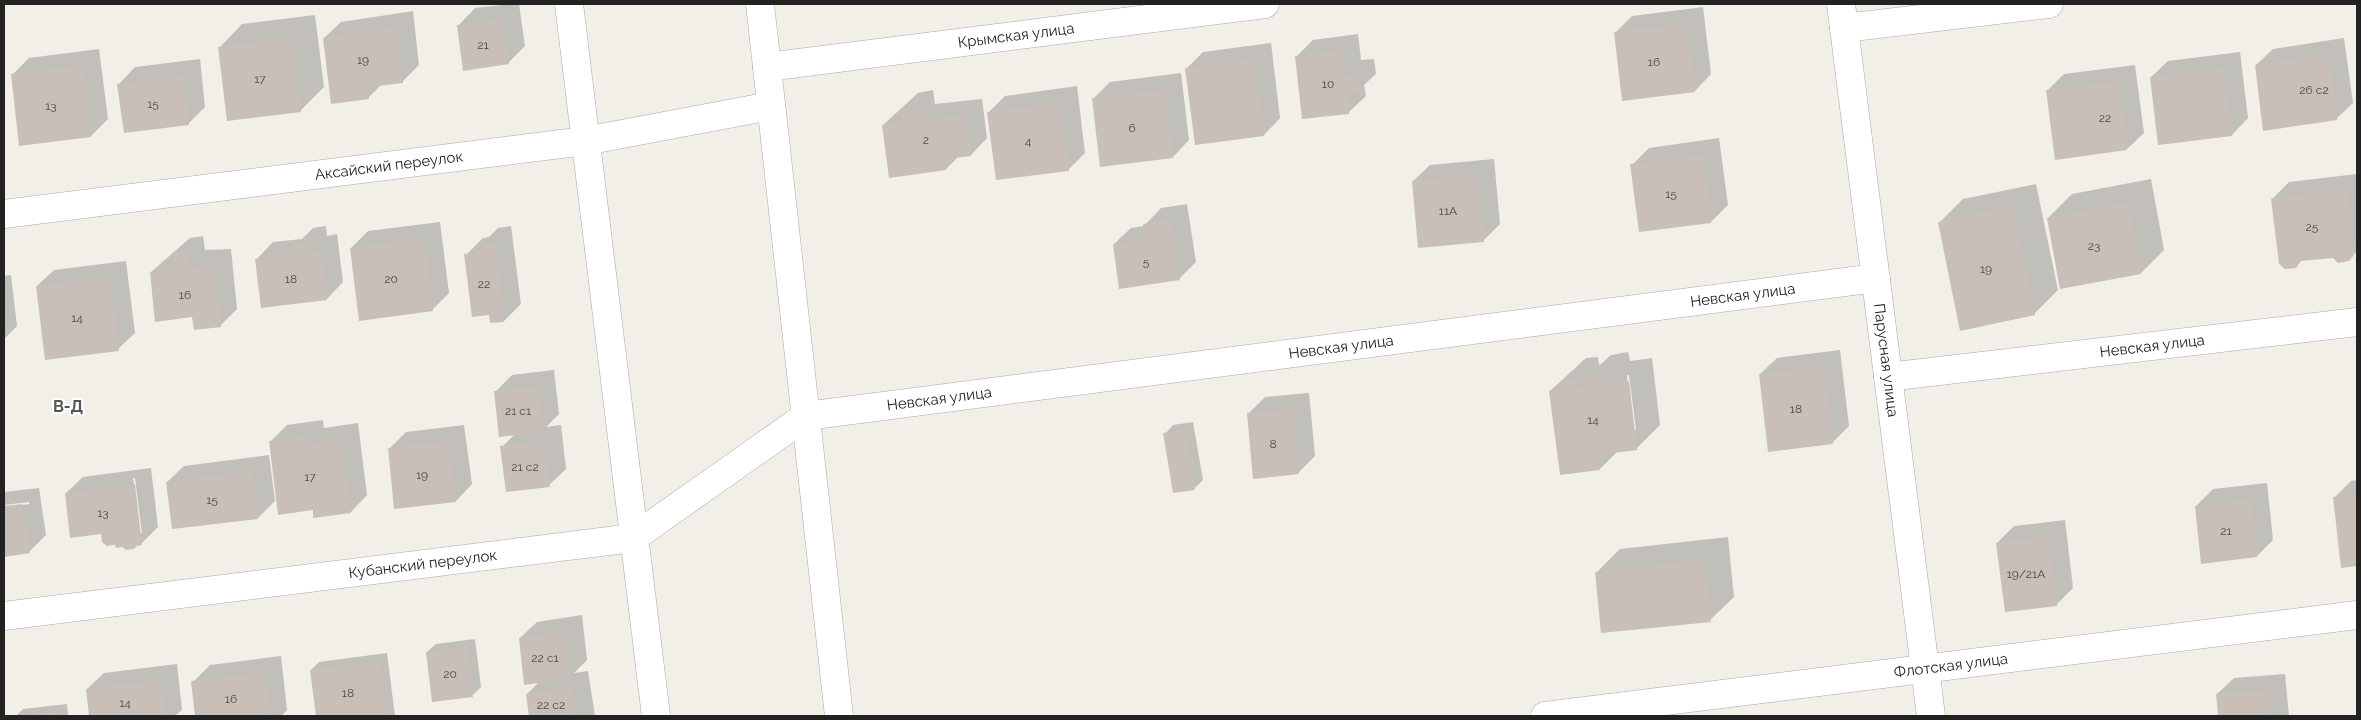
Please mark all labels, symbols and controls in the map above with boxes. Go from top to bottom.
street label: Крымская улица [957,19,1075,52]
house number: 21 [477,38,489,52]
house number: 19 [357,53,369,67]
house number: 16 [1648,55,1660,69]
house number: 17 [254,72,266,86]
house number: 10 [1322,77,1334,91]
house number: 26 с2 [2299,83,2329,97]
house number: 15 [147,97,159,111]
house number: 13 [45,99,57,113]
house number: 22 [2099,111,2111,125]
house number: 6 [1128,121,1136,135]
house number: 2 [923,133,929,147]
house number: 4 [1025,134,1032,148]
street label: Аксайский переулок [314,147,464,184]
house number: 15 [1665,187,1677,201]
house number: 11А [1439,204,1457,218]
house number: 25 [2306,220,2319,234]
house number: 23 [2088,239,2100,253]
house number: 5 [1143,255,1150,269]
house number: 19 [1980,262,1992,276]
house number: 18 [285,272,297,286]
house number: 20 [384,272,398,286]
house number: 22 [478,277,490,291]
street label: Невская улица [1689,280,1796,311]
house number: 16 [179,288,191,302]
street label: Парусная улица [1870,302,1902,418]
house number: 14 [71,311,83,325]
street label: Невская улица [1287,331,1395,363]
street label: Невская улица [2099,331,2206,361]
street label: Невская улица [886,383,993,414]
district label: В-Д [53,397,83,416]
house number: 18 [1790,402,1802,416]
house number: 21 с1 [505,404,531,418]
house number: 14 [1587,413,1599,427]
house number: 8 [1269,437,1277,451]
house number: 21 с2 [511,460,539,474]
house number: 19 [416,468,428,482]
house number: 17 [304,470,316,484]
house number: 15 [206,493,218,507]
house number: 13 [97,506,109,520]
house number: 21 [2220,524,2232,538]
street label: Кубанский переулок [347,546,498,582]
house number: 19/21А [2007,567,2045,581]
street label: Флотская улица [1893,650,2009,682]
house number: 22 с1 [531,651,559,665]
house number: 20 [443,667,457,681]
house number: 18 [342,686,354,700]
house number: 16 [225,692,237,706]
house number: 14 [119,696,131,710]
house number: 22 с2 [537,698,565,712]

